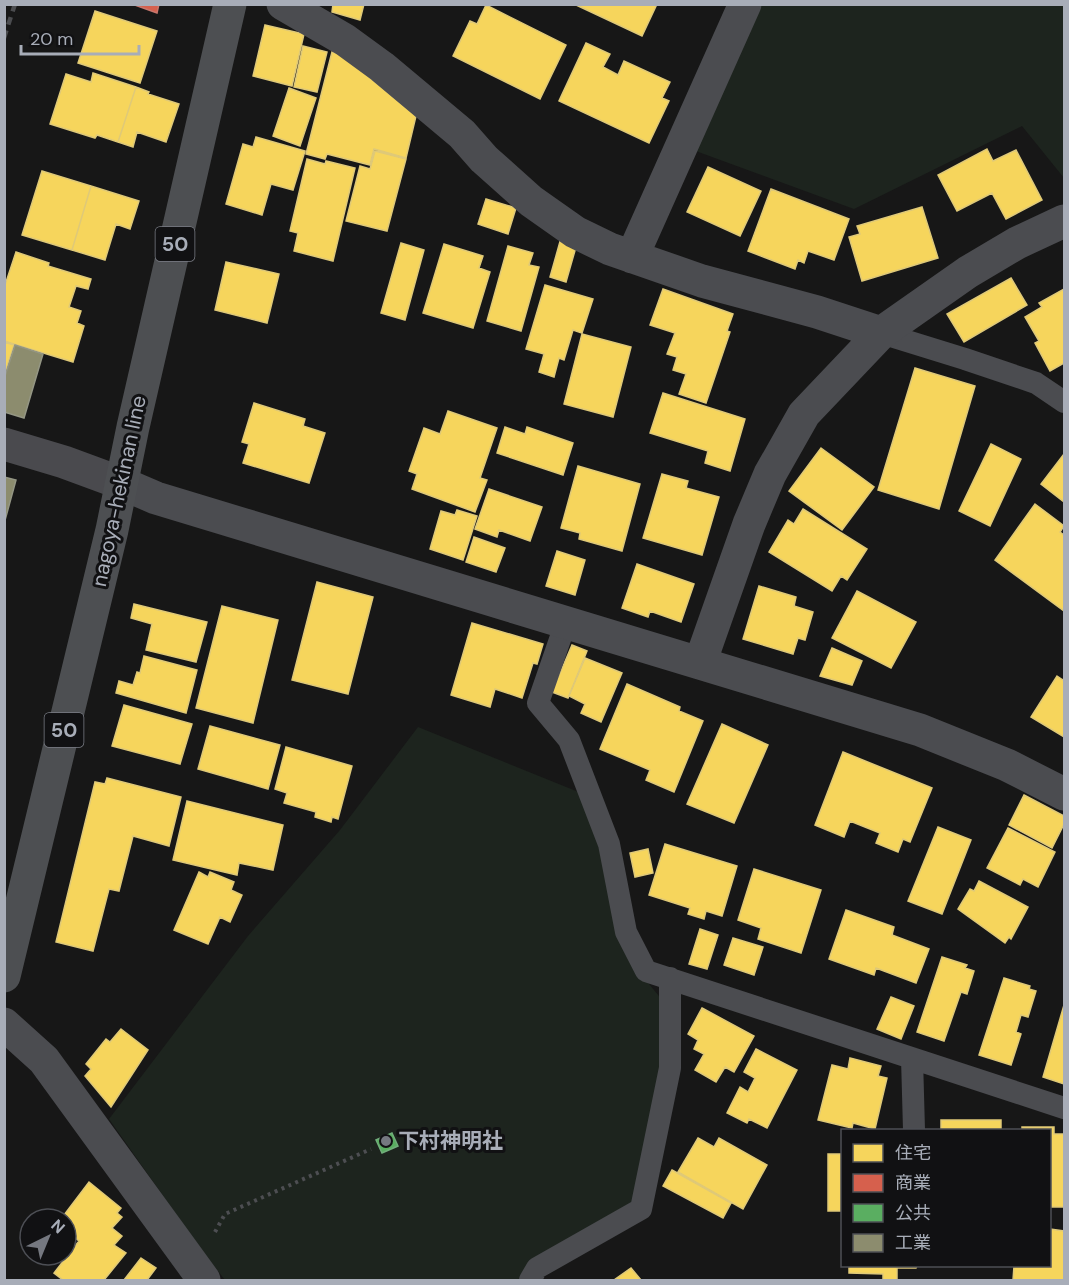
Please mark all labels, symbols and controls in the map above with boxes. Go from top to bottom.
scale bar [21,18,140,56]
text: 20 m [30,27,73,51]
road number: 50 [156,227,195,261]
street label: nagoya-hekinan line [85,393,153,589]
road number: 50 [44,713,84,747]
place label: 下村神明社 [398,1127,503,1155]
legend [841,1129,1051,1267]
marker: 下村神明社 [379,1134,393,1148]
text: 住宅 [895,1141,931,1165]
text: 商業 [895,1171,931,1195]
text: 公共 [895,1201,931,1225]
north arrow [18,1207,78,1267]
text: N [46,1215,69,1238]
text: 工業 [895,1231,931,1255]

